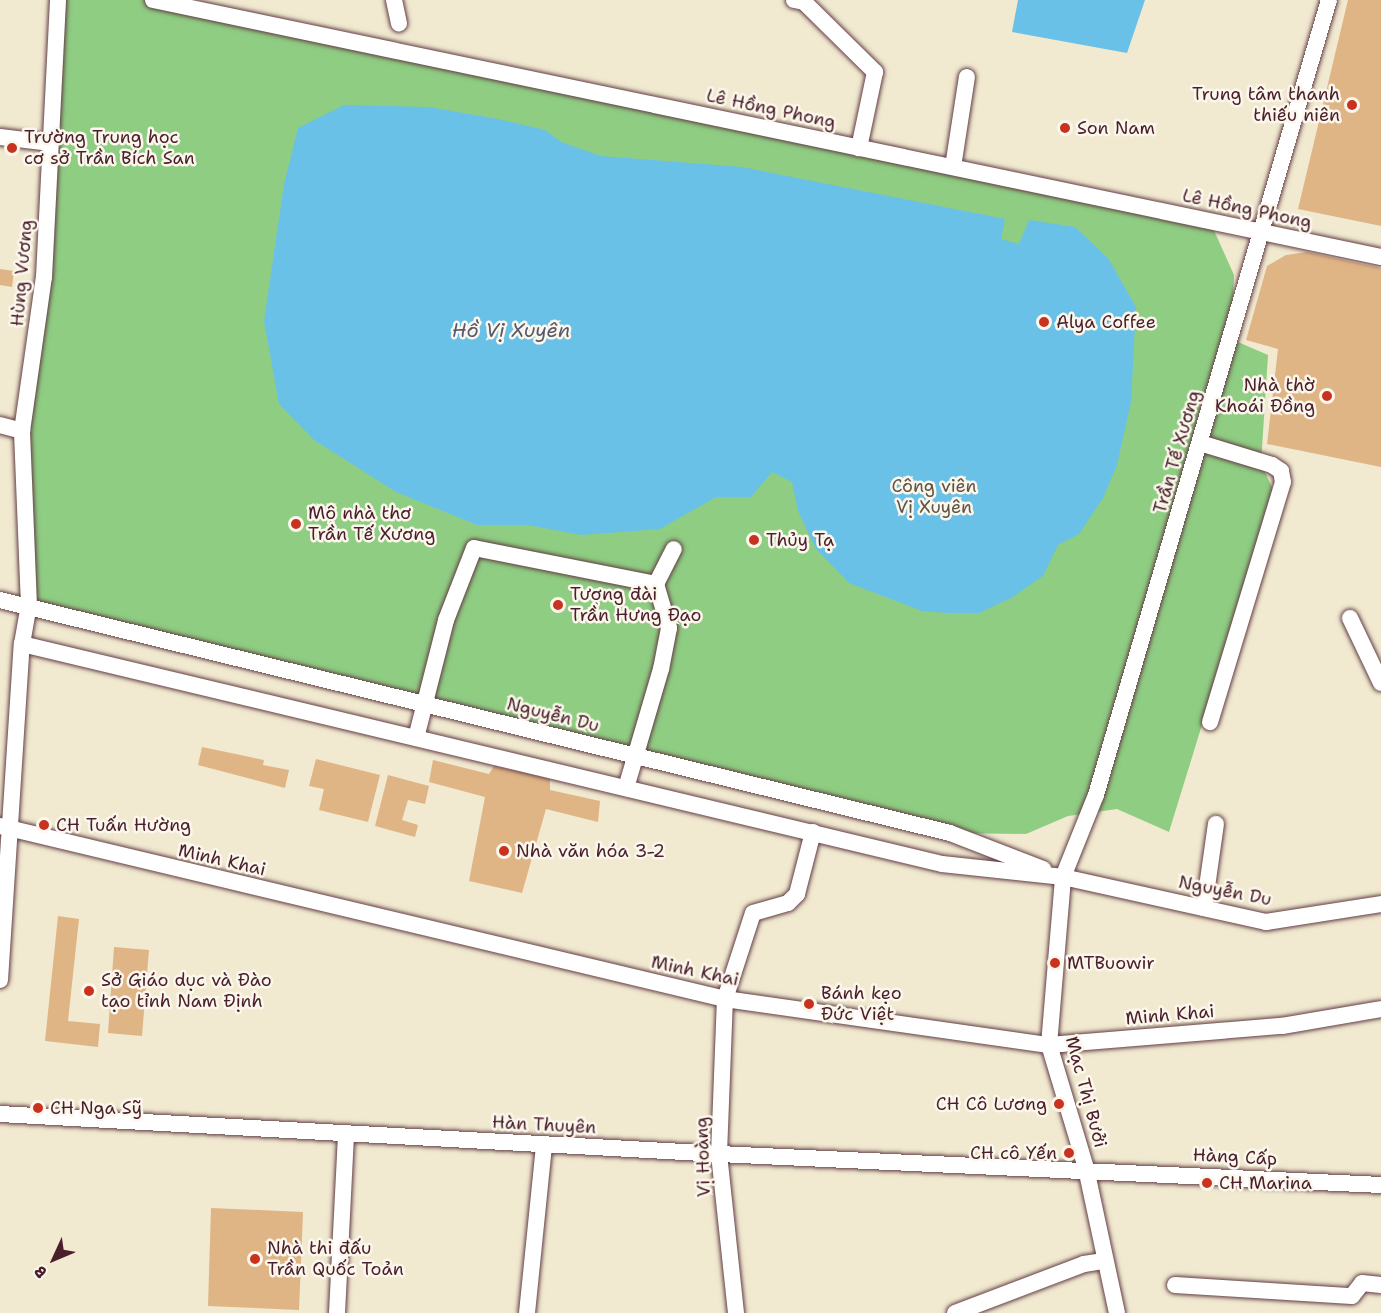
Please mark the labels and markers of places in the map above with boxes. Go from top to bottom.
place label: Trung tâm thanh thiếu niên [1192,84,1340,127]
marker: Trung tâm thanh thiếu niên [1345,98,1359,112]
place label: Son Nam [1077,117,1155,139]
marker: Son Nam [1058,121,1072,135]
place label: Trường Trung học cơ sở Trần Bích San [24,127,195,170]
marker: Trường Trung học cơ sở Trần Bích San [5,141,19,155]
place label: Alya Coffee [1056,311,1156,333]
marker: Alya Coffee [1037,315,1051,329]
place label: Nhà thờ Khoái Đồng [1215,375,1315,418]
marker: Nhà thờ Khoái Đồng [1320,389,1334,403]
place label: Mộ nhà thơ Trần Tế Xương [308,503,435,546]
marker: Mộ nhà thơ Trần Tế Xương [289,517,303,531]
place label: Thủy Tạ [766,529,834,551]
marker: Thủy Tạ [747,533,761,547]
place label: Tượng đài Trần Hưng Đạo [570,584,701,626]
marker: Tượng đài Trần Hưng Đạo [551,598,565,612]
place label: CH Tuấn Hường [56,814,191,836]
marker: CH Tuấn Hường [37,818,51,832]
place label: Nhà văn hóa 3-2 [516,840,665,862]
marker: Nhà văn hóa 3-2 [497,844,511,858]
place label: MTBuowir [1067,952,1155,974]
marker: MTBuowir [1048,956,1062,970]
place label: Sở Giáo dục và Đào tạo tỉnh Nam Định [101,970,272,1012]
place label: Bánh kẹo Đức Việt [821,983,902,1026]
marker: Sở Giáo dục và Đào tạo tỉnh Nam Định [82,984,96,998]
marker: Bánh kẹo Đức Việt [802,997,816,1011]
place label: CH Cô Lương [936,1093,1047,1115]
place label: CH Nga Sỹ [50,1097,142,1119]
marker: CH Cô Lương [1052,1097,1066,1111]
marker: CH Nga Sỹ [31,1101,45,1115]
place label: CH cô Yến [970,1142,1057,1164]
marker: CH cô Yến [1062,1146,1076,1160]
place label: CH Marina [1219,1172,1312,1194]
marker: CH Marina [1200,1176,1214,1190]
place label: Nhà thi đấu Trần Quốc Toản [267,1238,404,1280]
marker: Nhà thi đấu Trần Quốc Toản [248,1252,262,1266]

